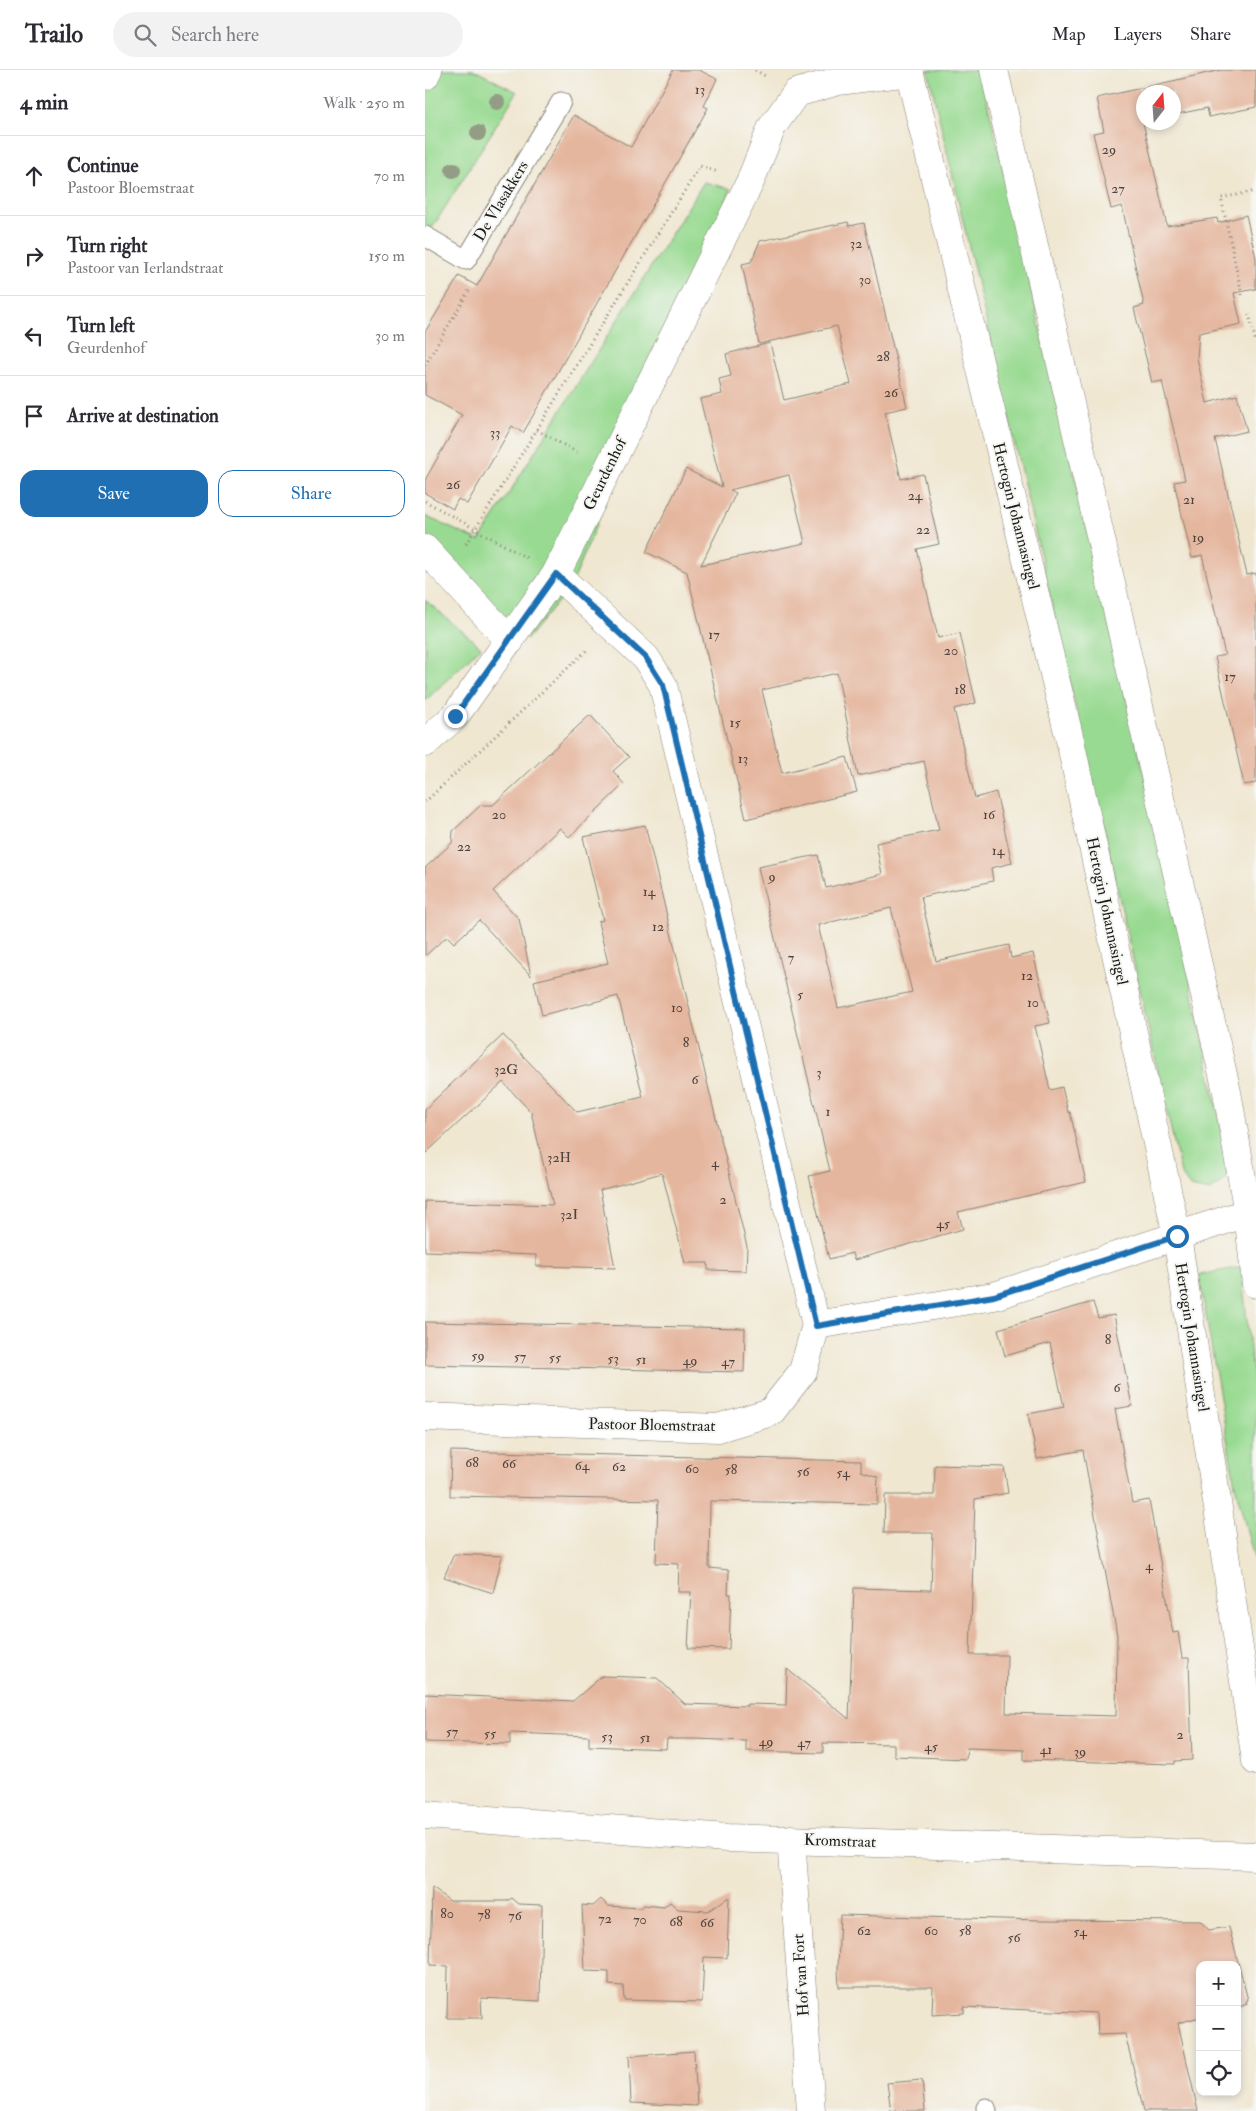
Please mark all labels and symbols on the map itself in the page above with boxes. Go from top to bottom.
house number: 13 [695,81,705,98]
north arrow [1136,85,1181,130]
house number: 29 [1102,141,1116,158]
street label: De Vlasakkers [469,157,533,245]
house number: 27 [1111,180,1125,197]
house number: 32 [850,235,862,252]
house number: 30 [859,271,871,288]
house number: 28 [876,348,890,365]
house number: 26 [884,384,899,401]
house number: 33 [490,424,500,441]
street label: Geurdenhof [579,432,632,514]
street label: Hertogin Johannasingel [987,440,1044,592]
house number: 26 [446,476,461,493]
house number: 24 [908,487,924,504]
house number: 21 [1183,491,1195,508]
house number: 22 [916,521,930,538]
house number: 19 [1192,529,1204,546]
house number: 17 [708,626,720,643]
house number: 20 [944,642,958,659]
house number: 17 [1224,668,1236,685]
house number: 18 [954,681,966,698]
route end [444,705,467,728]
house number: 15 [729,714,741,731]
house number: 13 [738,750,748,767]
house number: 20 [492,806,506,823]
house number: 16 [983,806,996,823]
street label: Hertogin Johannasingel [1081,835,1132,987]
house number: 22 [457,838,471,855]
house number: 14 [992,842,1006,859]
house number: 9 [767,868,776,885]
house number: 14 [643,883,657,900]
house number: 12 [652,918,664,935]
house number: 7 [788,949,795,966]
house number: 12 [1021,967,1033,984]
house number: 5 [797,986,804,1003]
house number: 10 [1027,994,1039,1011]
house number: 10 [671,999,683,1016]
house number: 8 [683,1034,690,1051]
house number: 32G [494,1061,518,1078]
house number: 3 [816,1064,822,1081]
house number: 6 [691,1071,699,1088]
house number: 1 [826,1103,831,1120]
house number: 32H [547,1149,571,1166]
house number: 4 [711,1154,720,1171]
house number: 2 [719,1191,727,1208]
house number: 32I [560,1206,578,1223]
house number: 45 [936,1215,951,1232]
route start [1166,1225,1189,1248]
street label: Hertogin Johannasingel [1169,1261,1214,1413]
house number: 8 [1105,1331,1112,1348]
house number: 59 [471,1347,485,1364]
house number: 57 [514,1348,527,1365]
house number: 55 [549,1349,562,1366]
house number: 53 [607,1350,619,1367]
house number: 51 [635,1351,647,1368]
house number: 49 [683,1352,697,1369]
house number: 47 [721,1353,735,1370]
house number: 6 [1113,1379,1121,1396]
street label: Pastoor Bloemstraat [588,1414,716,1436]
house number: 68 [465,1454,479,1471]
house number: 66 [502,1455,517,1472]
house number: 64 [575,1457,591,1474]
house number: 62 [612,1458,626,1475]
house number: 60 [685,1460,699,1477]
house number: 58 [725,1461,738,1478]
house number: 56 [796,1463,811,1480]
house number: 54 [836,1464,851,1481]
house number: 4 [1145,1557,1154,1574]
house number: 57 [446,1723,459,1740]
house number: 55 [484,1725,497,1742]
house number: 2 [1176,1726,1184,1743]
house number: 53 [601,1728,613,1745]
house number: 51 [639,1729,651,1746]
house number: 49 [759,1733,773,1750]
house number: 47 [797,1734,811,1751]
house number: 45 [924,1738,939,1755]
house number: 41 [1040,1741,1052,1758]
house number: 39 [1074,1743,1086,1760]
street label: Kromstraat [804,1830,876,1852]
house number: 80 [440,1905,454,1922]
house number: 78 [478,1906,491,1923]
house number: 76 [508,1907,523,1924]
house number: 72 [598,1910,612,1927]
house number: 70 [633,1911,647,1928]
house number: 68 [669,1913,683,1930]
house number: 66 [700,1914,715,1931]
house number: 62 [857,1922,871,1939]
house number: 60 [924,1922,938,1939]
house number: 58 [959,1922,972,1939]
house number: 54 [1073,1923,1088,1940]
house number: 56 [1007,1929,1022,1946]
street label: Hof van Fort [788,1933,814,2017]

